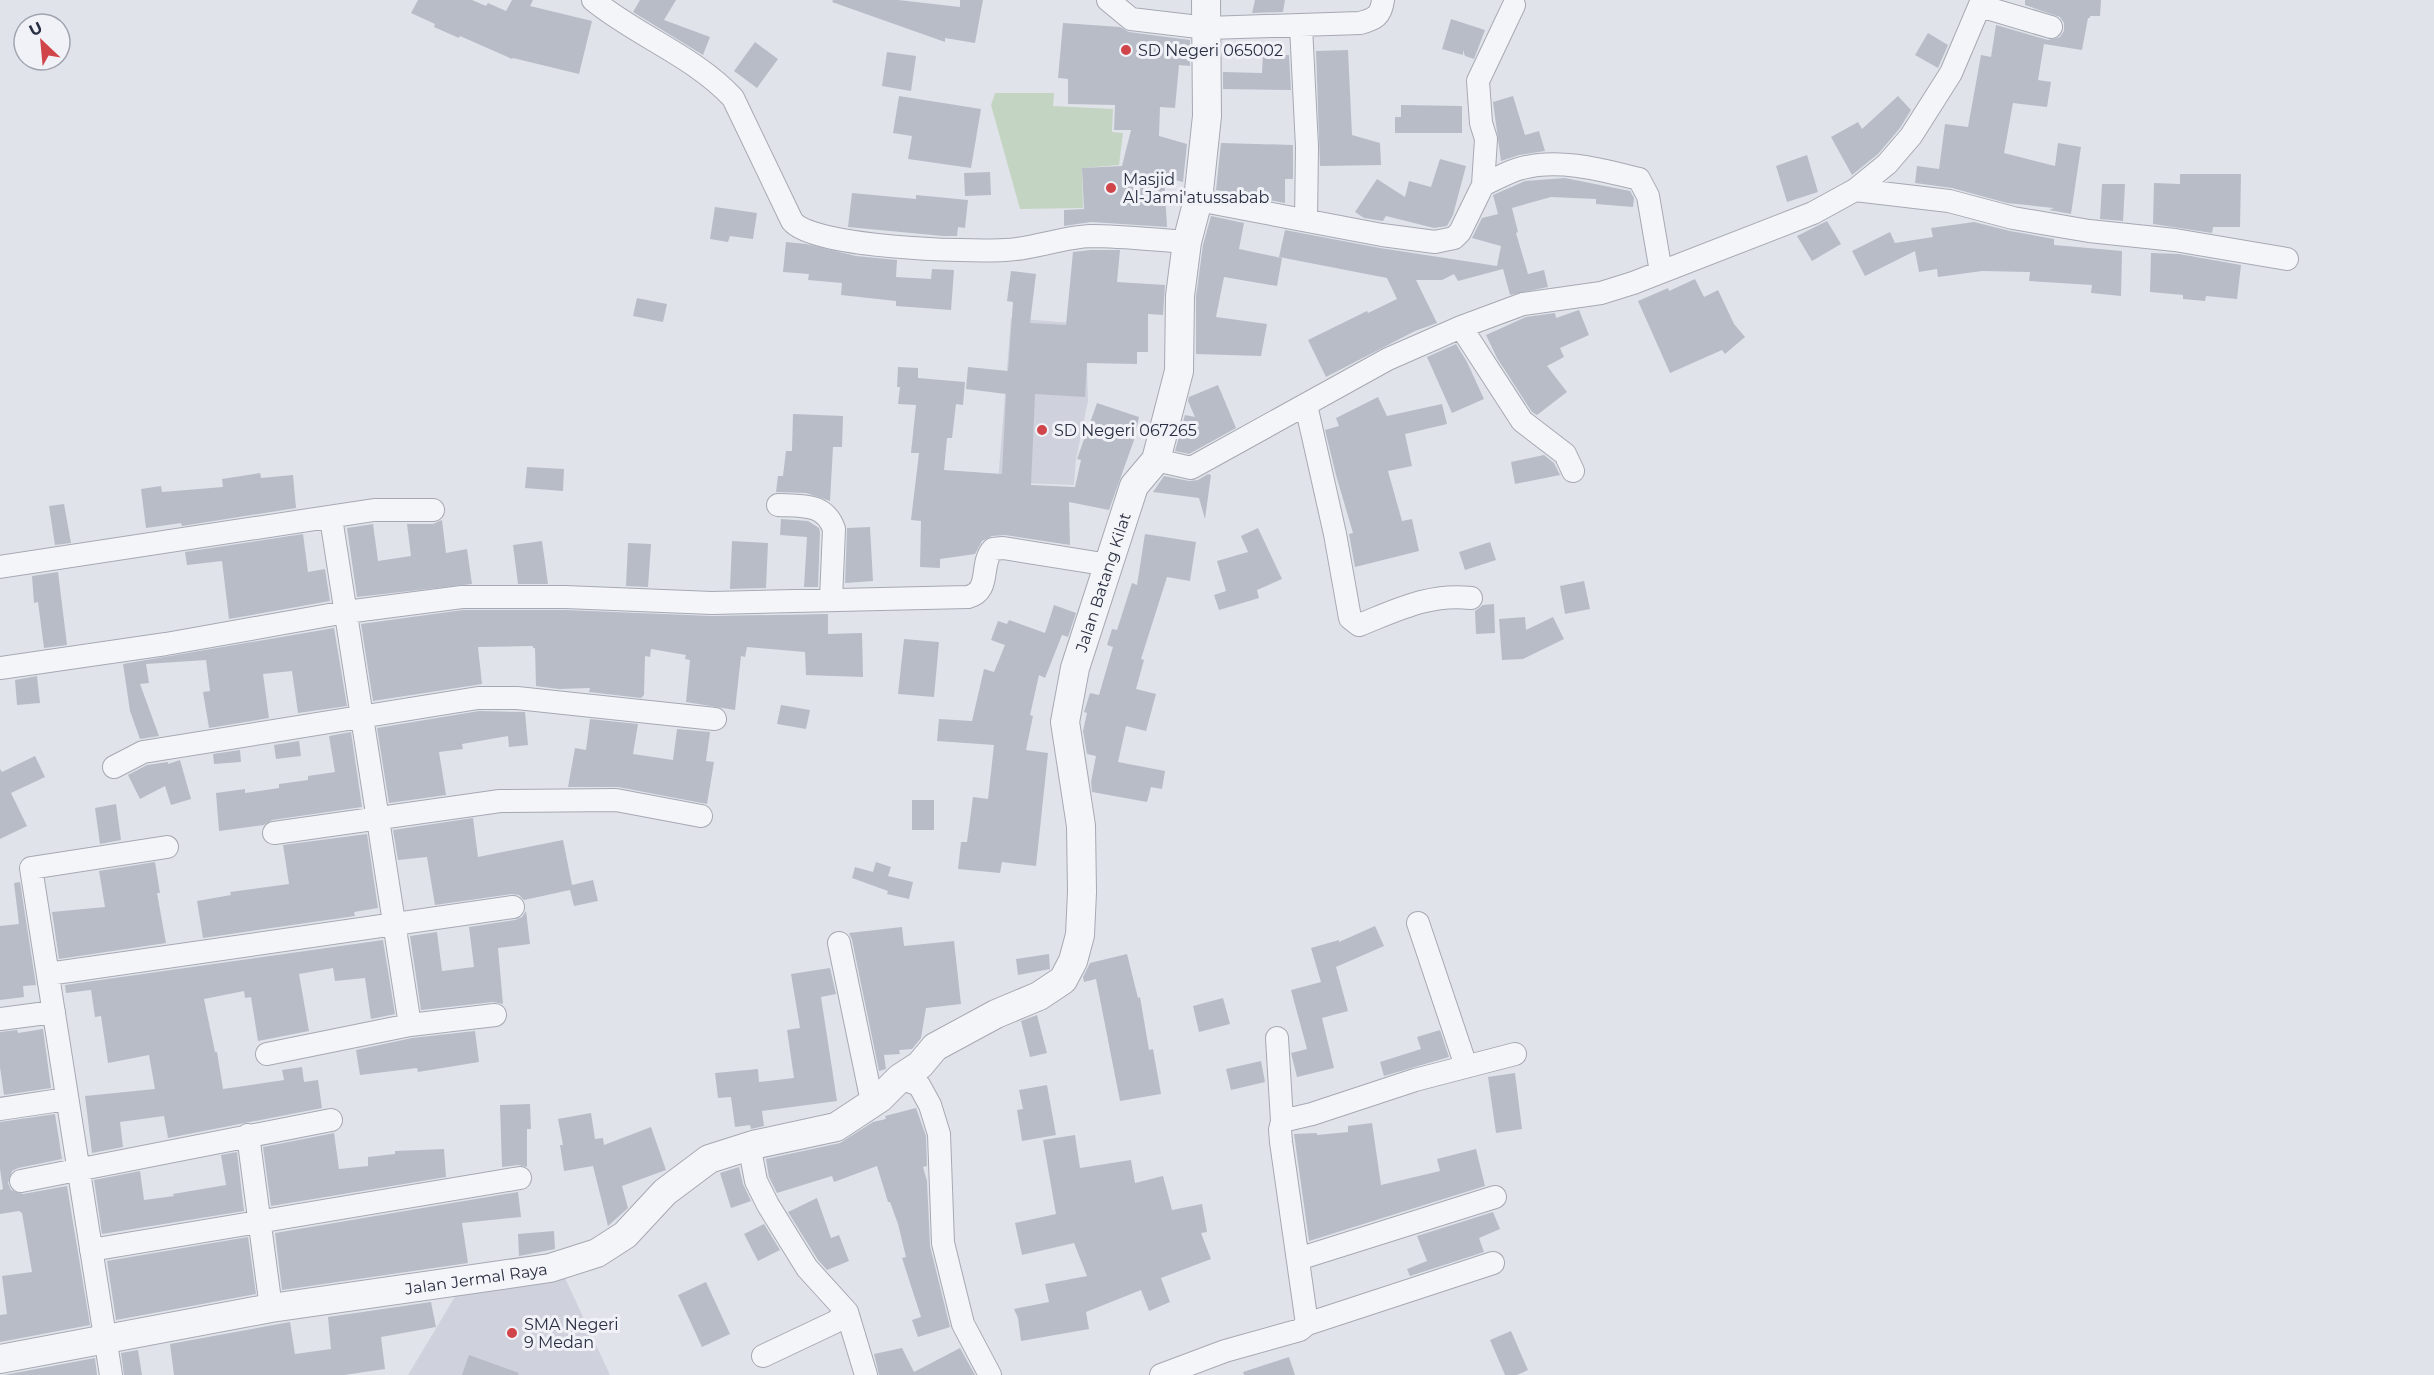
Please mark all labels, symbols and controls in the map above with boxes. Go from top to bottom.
north arrow [12,12,72,72]
text: U [26,18,45,40]
place label: SD Negeri 065002 [1138,41,1283,60]
marker: SD Negeri 065002 [1119,43,1133,57]
place label: Masjid Al-Jami'atussabab [1123,170,1270,207]
marker: Masjid Al-Jami'atussabab [1104,181,1118,195]
place label: SD Negeri 067265 [1054,421,1197,440]
marker: SD Negeri 067265 [1035,423,1049,437]
street label: Jalan Batang Kilat [1071,510,1134,655]
street label: Jalan Jermal Raya [403,1259,549,1298]
place label: SMA Negeri 9 Medan [524,1315,619,1352]
marker: SMA Negeri 9 Medan [505,1326,519,1340]

